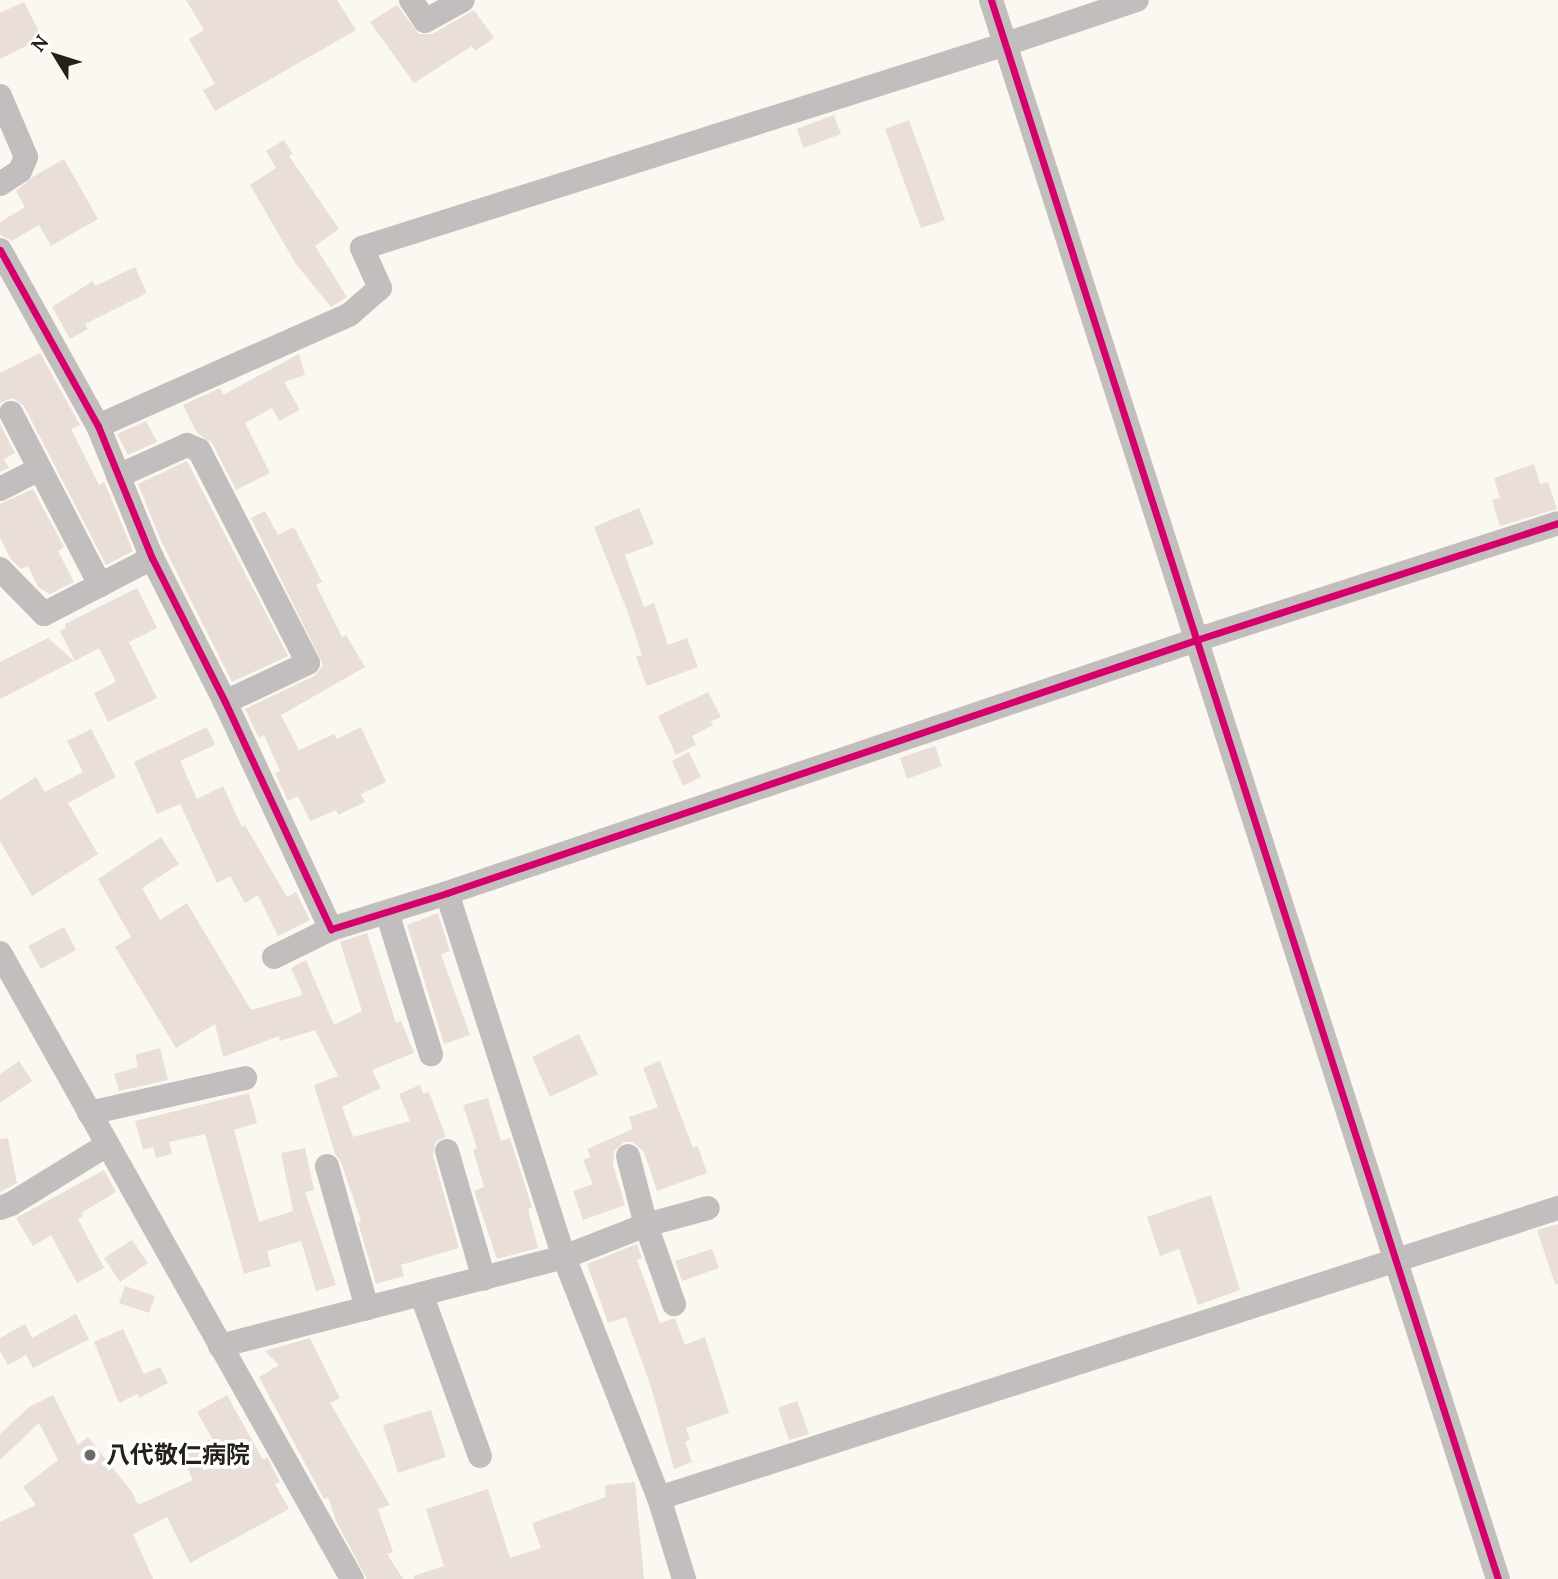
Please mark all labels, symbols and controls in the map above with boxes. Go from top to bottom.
north arrow [21,21,91,91]
text: N [25,30,53,56]
place label: 八代敬仁病院 [106,1441,250,1469]
marker: 八代敬仁病院 [80,1445,100,1465]

